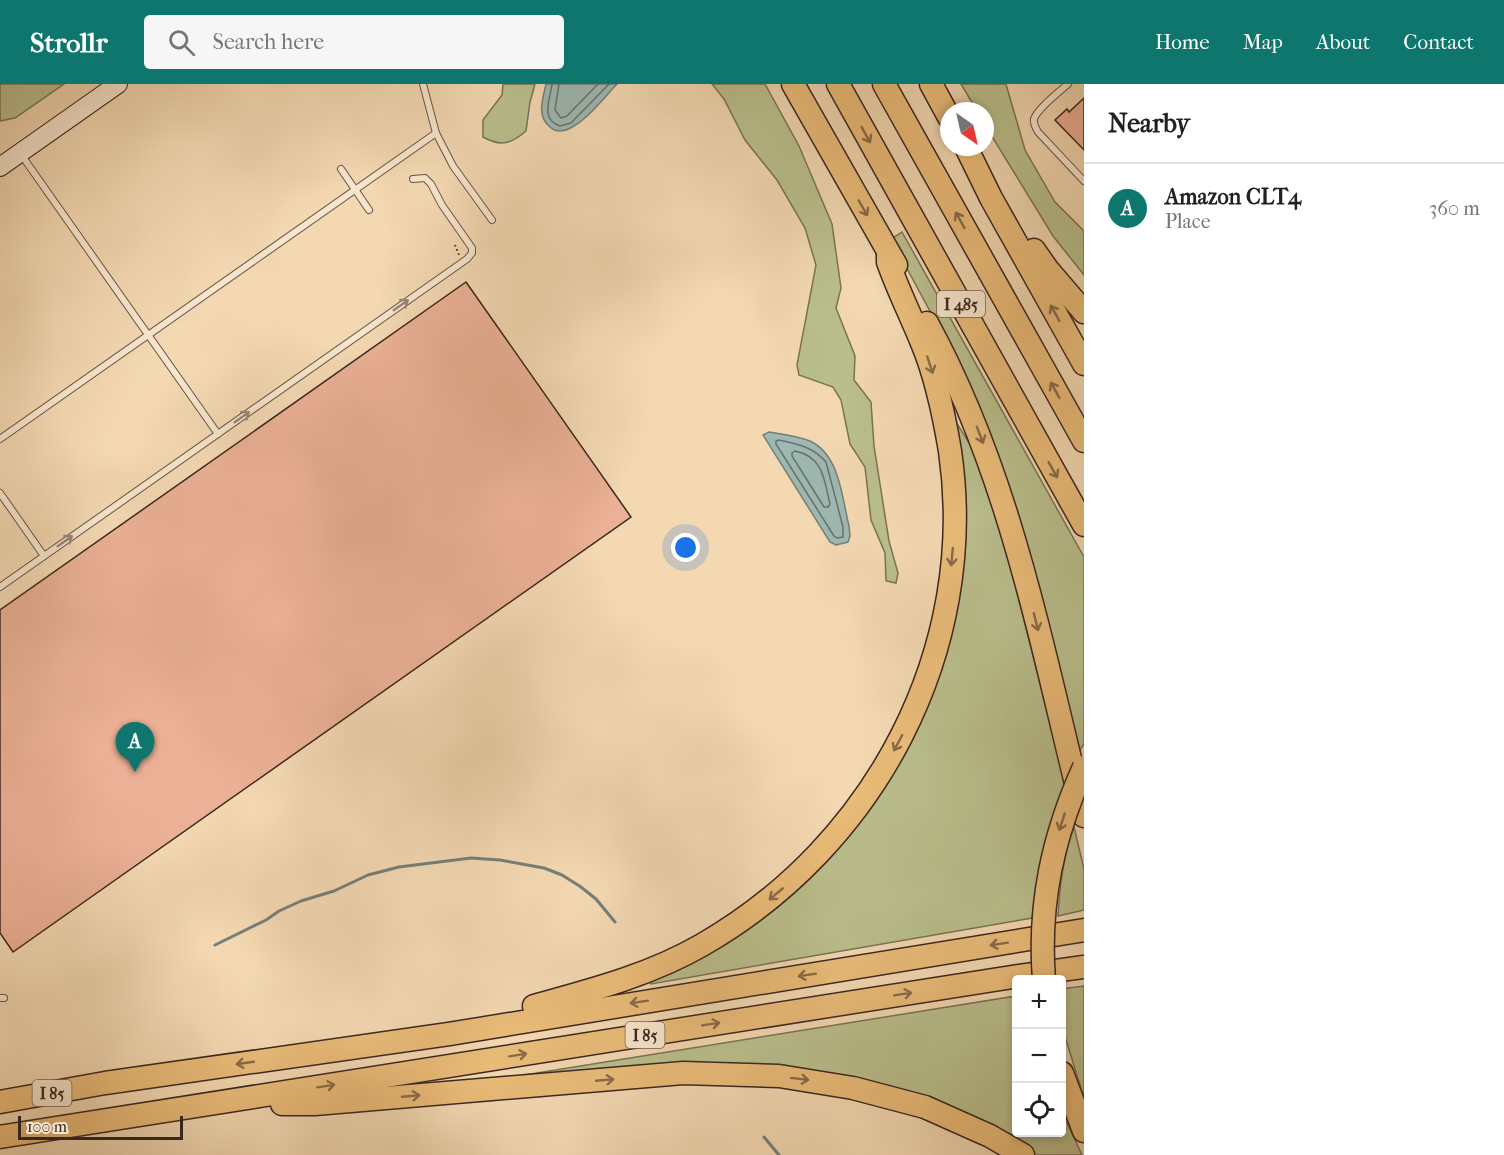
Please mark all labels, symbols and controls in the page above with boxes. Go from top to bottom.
search box [144,15,564,69]
text: Strollr [30,26,108,59]
icon: search [165,26,198,59]
text: Search here [213,29,324,55]
text: Home [1155,30,1210,54]
text: Map [1243,30,1283,54]
text: About [1316,30,1370,54]
text: Contact [1403,30,1474,54]
north arrow [940,102,994,156]
text: Nearby [1108,108,1190,139]
one-way arrow [860,126,872,143]
text: Amazon CLT4 [1165,184,1301,210]
text: A [1121,197,1134,220]
text: 360 m [1429,197,1480,220]
one-way arrow [857,199,869,216]
text: Place [1165,210,1211,233]
one-way arrow [954,212,966,229]
road number: I 485 [937,291,985,317]
one-way arrow [393,299,409,311]
one-way arrow [1049,305,1061,322]
one-way arrow [925,355,936,374]
one-way arrow [1049,382,1061,399]
one-way arrow [233,411,249,423]
one-way arrow [975,426,986,444]
one-way arrow [1048,461,1060,478]
your location [671,533,700,562]
one-way arrow [57,535,73,547]
one-way arrow [946,547,957,567]
one-way arrow [1031,612,1043,631]
pin: A [116,722,154,772]
one-way arrow [892,734,904,751]
one-way arrow [1056,812,1067,831]
one-way arrow [768,887,784,900]
one-way arrow [990,938,1010,949]
one-way arrow [798,970,817,981]
map controls [1012,975,1066,1137]
button: + [1012,975,1066,1029]
one-way arrow [893,988,913,999]
one-way arrow [630,997,650,1008]
one-way arrow [700,1019,720,1030]
road number: I 85 [626,1022,664,1048]
button: − [1012,1029,1066,1083]
one-way arrow [508,1050,527,1061]
one-way arrow [236,1057,256,1068]
one-way arrow [789,1073,809,1084]
one-way arrow [595,1074,614,1085]
road number: I 85 [32,1080,72,1106]
one-way arrow [315,1080,335,1091]
button: locate [1012,1083,1066,1137]
one-way arrow [400,1090,420,1101]
scale bar [18,1113,183,1140]
text: 100 m [27,1117,67,1136]

